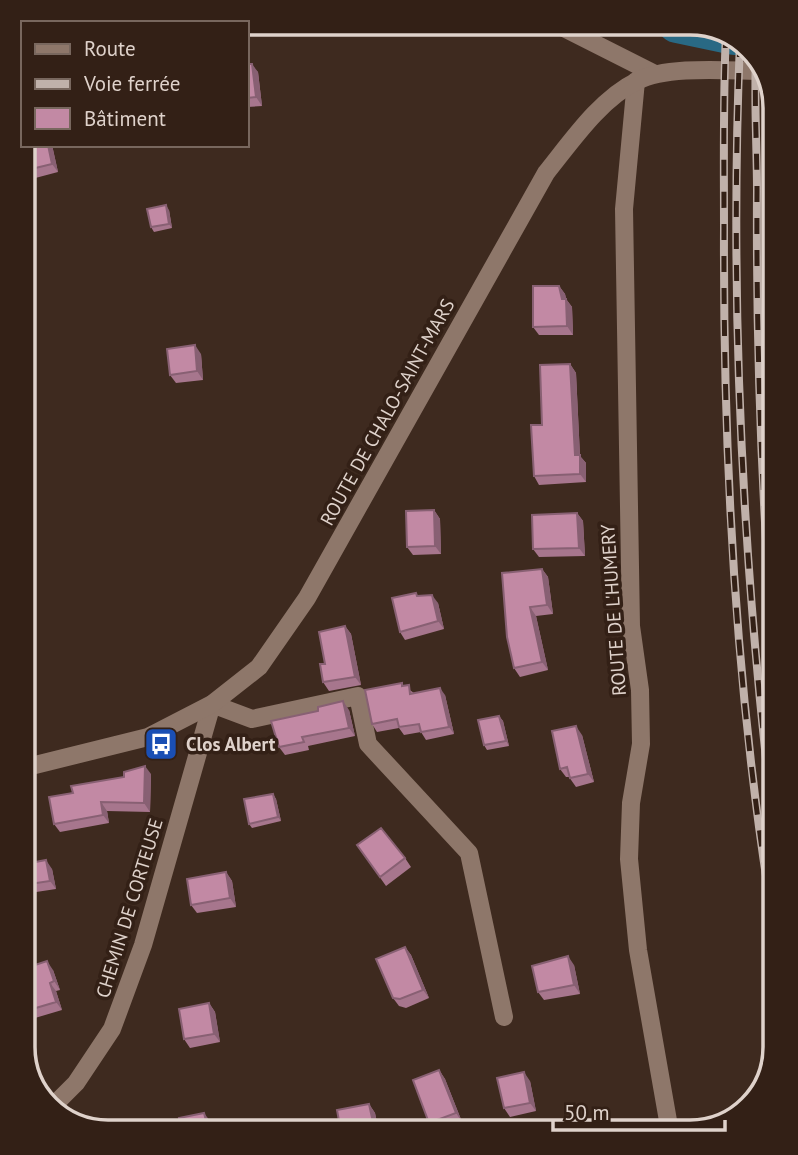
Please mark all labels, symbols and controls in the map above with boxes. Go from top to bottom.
legend [21,21,248,147]
text: Route [84,35,136,62]
text: Voie ferrée [83,70,180,97]
text: Bâtiment [84,105,166,132]
street label: ROUTE DE CHALO-SAINT-MARS [315,295,459,529]
street label: ROUTE DE L'HUMERY [595,523,631,697]
bus stop icon: Clos Albert [142,725,180,763]
place label: Clos Albert [186,732,276,756]
street label: CHEMIN DE CORTEUSE [90,815,168,1001]
scale bar [553,1088,724,1132]
text: 50 m [564,1099,610,1126]

